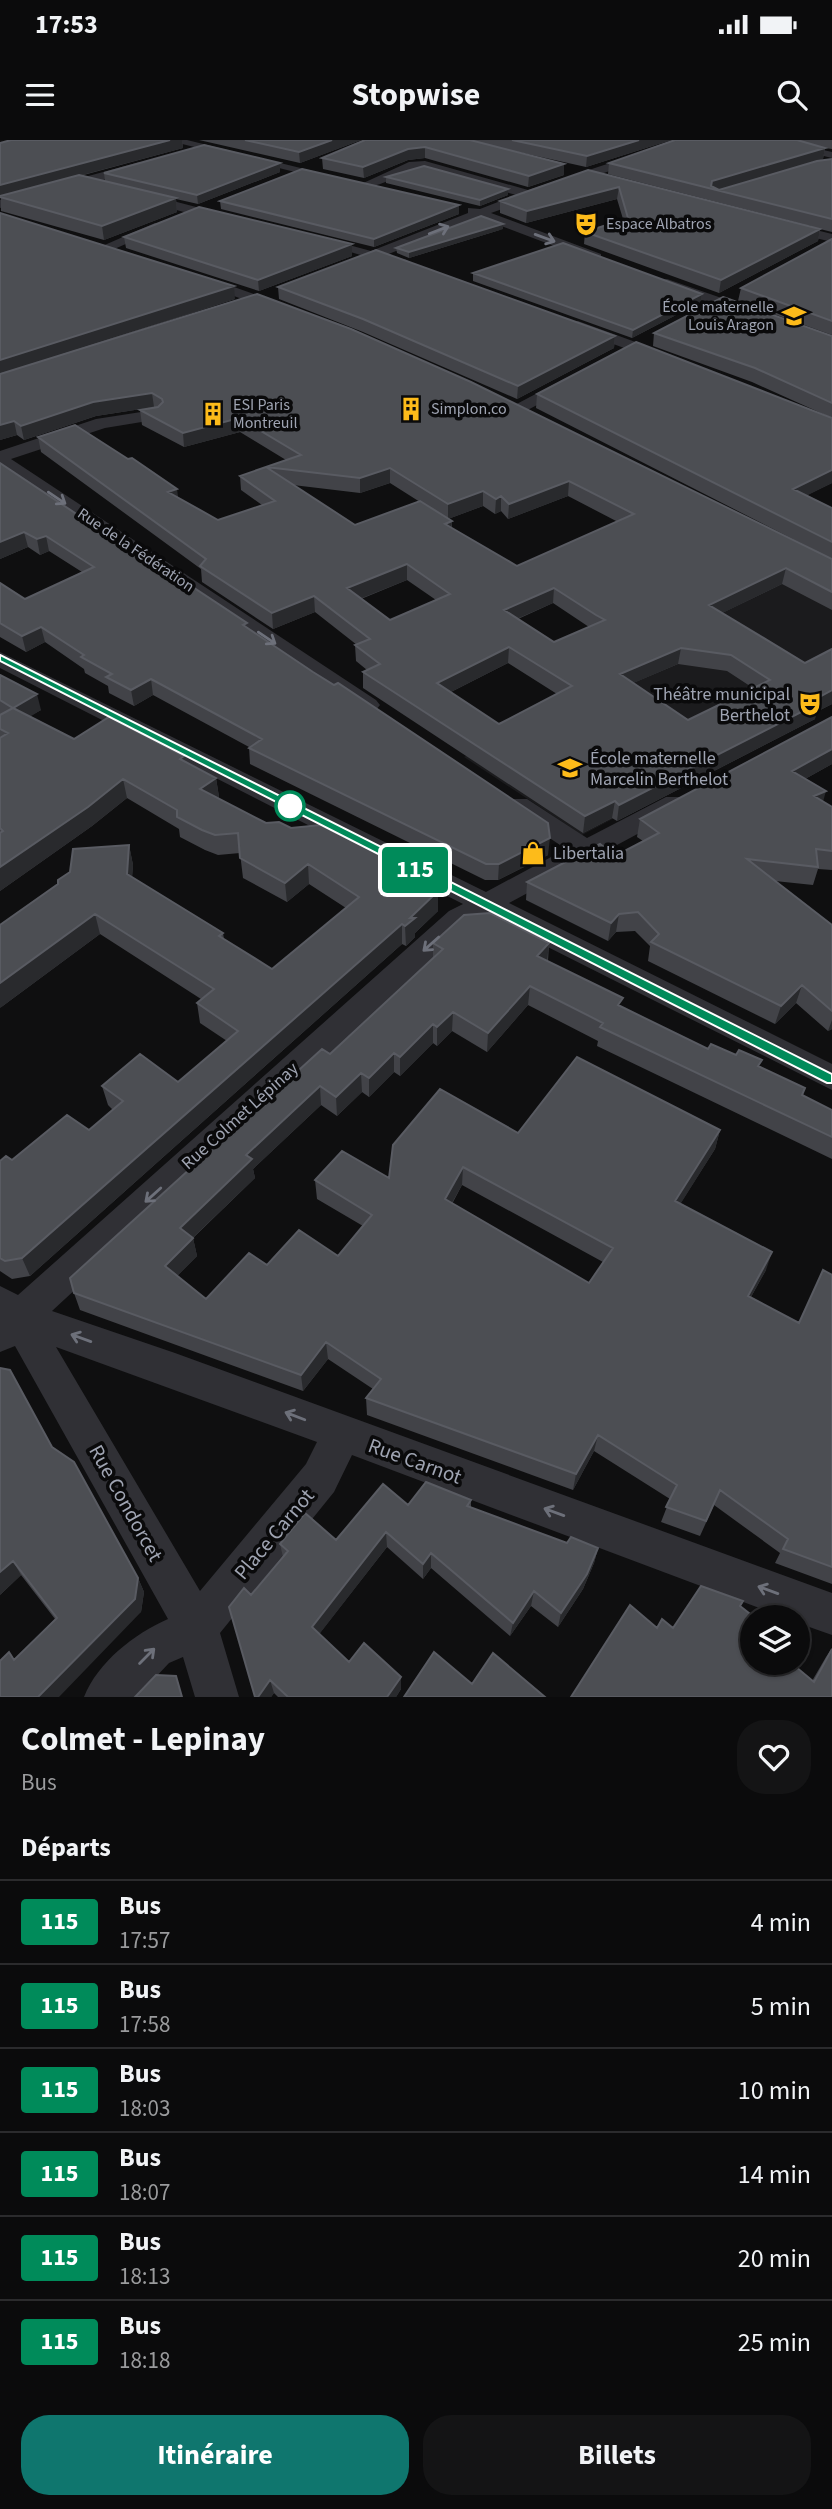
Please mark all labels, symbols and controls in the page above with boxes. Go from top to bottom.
text: 17:53 [35,6,98,43]
text: Stopwise [352,72,480,118]
icon: menu [21,76,59,114]
icon: search [773,76,811,114]
theatre icon: Espace Albatros [572,210,600,238]
place label: Espace Albatros [606,213,712,235]
one-way arrow [427,223,449,235]
one-way arrow [533,233,555,245]
place label: École maternelle Louis Aragon [662,296,774,336]
school or university icon: École maternelle Louis Aragon [780,302,808,330]
place label: ESI Paris Montreuil [233,394,298,434]
building icon: Simplon.co [397,395,425,423]
place label: Simplon.co [431,398,507,420]
building icon: ESI Paris Montreuil [199,400,227,428]
one-way arrow [47,491,66,505]
street label: Rue de la Fédération [73,503,199,597]
one-way arrow [256,631,276,645]
place label: Théâtre municipal Berthelot [653,682,790,728]
theatre icon: Théâtre municipal Berthelot [796,690,824,718]
place label: École maternelle Marcelin Berthelot [590,746,728,792]
school or university icon: École maternelle Marcelin Berthelot [556,754,584,782]
unlabelled marker [275,791,305,821]
shop icon: Libertalia [519,839,547,867]
place label: Libertalia [553,841,624,866]
line badge: 115 [375,847,455,893]
text: 115 [396,852,434,887]
one-way arrow [422,936,440,952]
street label: Rue Colmet Lépinay [176,1056,304,1175]
one-way arrow [144,1187,162,1203]
one-way arrow [71,1331,93,1343]
one-way arrow [284,1409,306,1422]
street label: Rue Carnot [364,1430,466,1492]
street label: Rue Condorcet [82,1439,170,1567]
street label: Place Carnot [227,1482,321,1586]
one-way arrow [544,1505,566,1517]
one-way arrow [757,1583,779,1596]
map controls [740,1605,810,1675]
button: layers [740,1605,810,1675]
one-way arrow [138,1647,155,1664]
text: Colmet - Lepinay [21,1716,265,1763]
button: heart [737,1720,811,1794]
text: Bus [21,1766,57,1799]
text: Départs [21,1829,111,1866]
text: Bus [119,1887,161,1924]
text: 115 [40,1904,79,1939]
text: 4 min [751,1904,811,1941]
text: 17:57 [119,1924,170,1957]
text: Bus [119,1971,161,2008]
text: 115 [40,1988,79,2023]
text: 5 min [751,1988,811,2025]
text: 17:58 [119,2008,170,2041]
text: Bus [119,2055,161,2092]
text: 115 [40,2072,79,2107]
text: 10 min [738,2072,811,2109]
text: 18:03 [119,2092,170,2125]
text: Bus [119,2139,161,2176]
text: 115 [40,2156,79,2191]
text: 14 min [738,2156,811,2193]
text: 18:07 [119,2176,170,2209]
text: Bus [119,2223,161,2260]
text: 115 [40,2240,79,2275]
text: 20 min [738,2240,811,2277]
text: 18:13 [119,2260,170,2293]
text: Bus [119,2307,161,2344]
text: 115 [40,2324,79,2359]
text: 25 min [738,2324,811,2361]
text: 18:18 [119,2344,170,2377]
button: Itinéraire [21,2415,409,2495]
button: Billets [423,2415,811,2495]

